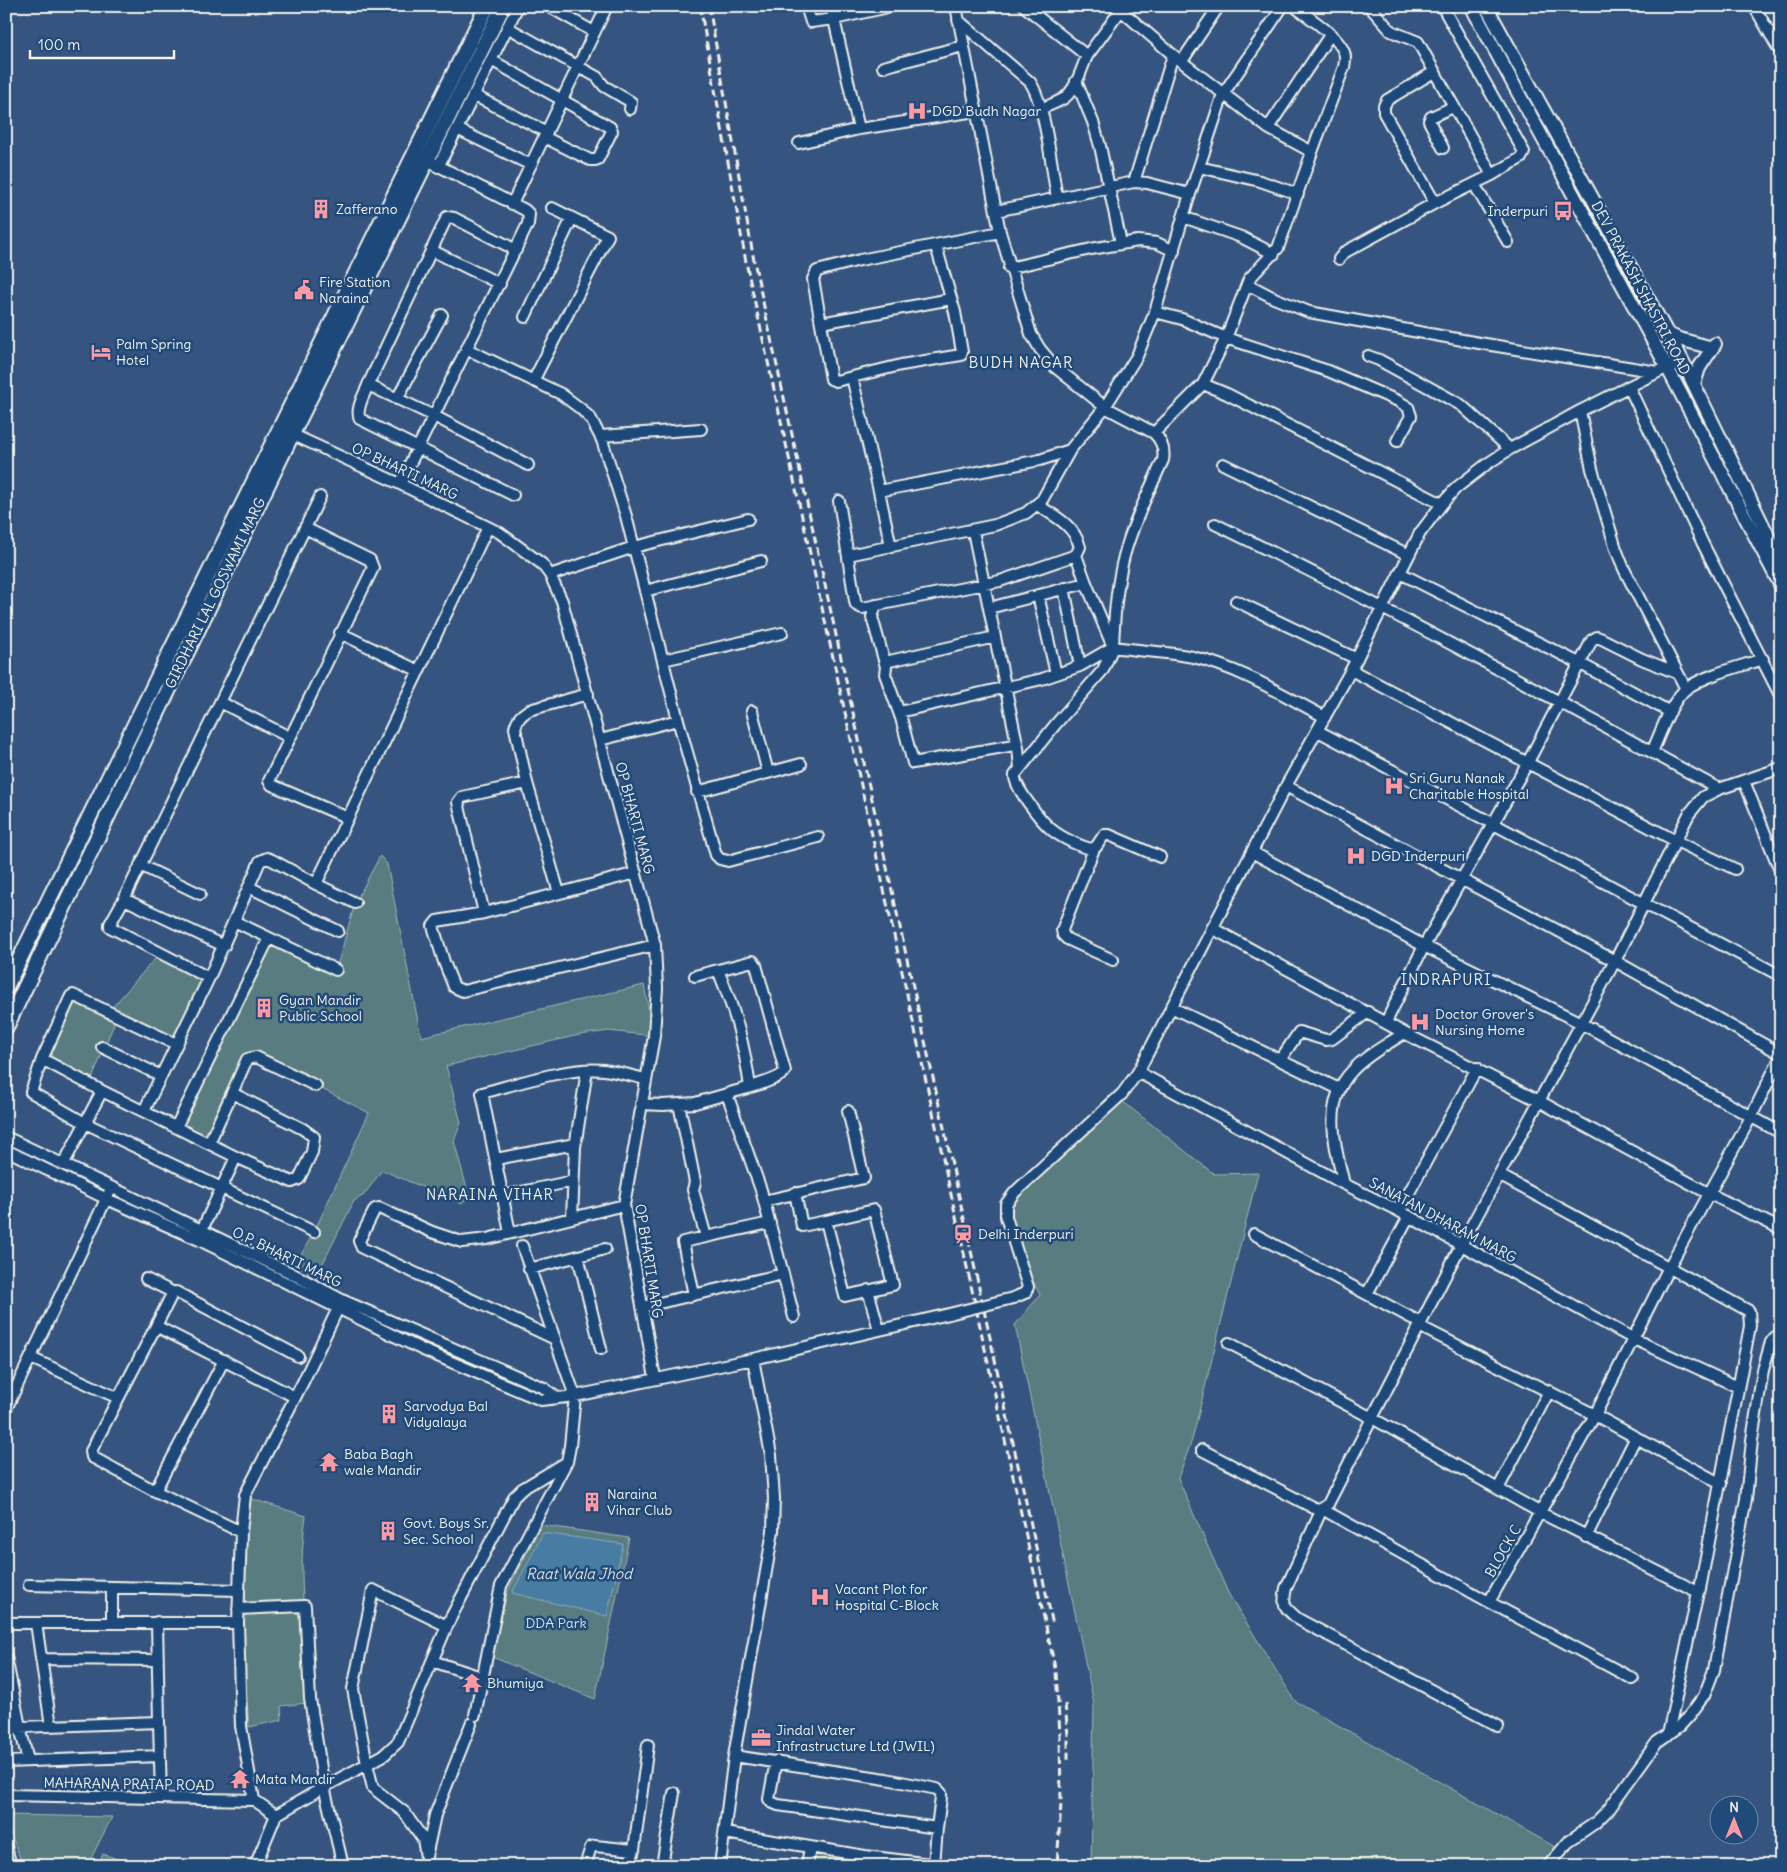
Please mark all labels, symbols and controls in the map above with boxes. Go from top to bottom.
scale bar [30,28,174,60]
text: 100 m [38,35,80,54]
hospital icon: DGD Budh Nagar [906,100,928,122]
place label: DGD Budh Nagar [932,102,1042,120]
building icon: Zafferano [310,198,332,220]
street label: DEV PRAKASH SHASTRI ROAD [1587,198,1695,378]
place label: Zafferano [336,200,398,218]
bus stop icon: Inderpuri [1552,200,1574,222]
place label: Inderpuri [1487,202,1548,220]
place label: Fire Station Naraina [319,273,390,307]
public building icon: Fire Station Naraina [293,279,315,301]
place label: Palm Spring Hotel [116,335,191,369]
hotel icon: Palm Spring Hotel [90,341,112,363]
district label: BUDH NAGAR [968,353,1074,372]
street label: OP BHARTI MARG [349,438,461,504]
street label: GIRDHARI LAL GOSWAMI MARG [161,495,269,691]
street label: OP BHARTI MARG [611,760,659,876]
place label: Sri Guru Nanak Charitable Hospital [1409,769,1529,803]
hospital icon: Sri Guru Nanak Charitable Hospital [1383,775,1405,797]
hospital icon: DGD Inderpuri [1345,845,1367,867]
place label: DGD Inderpuri [1371,847,1465,865]
district label: INDRAPURI [1400,970,1492,989]
place label: Gyan Mandir Public School [279,991,362,1025]
building icon: Gyan Mandir Public School [253,997,275,1019]
place label: Doctor Grover's Nursing Home [1435,1005,1534,1039]
hospital icon: Doctor Grover's Nursing Home [1409,1011,1431,1033]
street label: SANATAN DHARAM MARG [1366,1173,1520,1267]
district label: NARAINA VIHAR [426,1185,554,1204]
street label: OP BHARTI MARG [631,1203,667,1319]
street label: O.P. BHARTI MARG [229,1223,345,1291]
station icon: Delhi Inderpuri [952,1223,974,1245]
place label: Delhi Inderpuri [978,1225,1074,1243]
place label: Sarvodya Bal Vidyalaya [404,1397,488,1431]
building icon: Sarvodya Bal Vidyalaya [378,1403,400,1425]
place label: Baba Bagh wale Mandir [344,1445,422,1479]
temple icon: Baba Bagh wale Mandir [318,1451,340,1473]
place label: Naraina Vihar Club [607,1485,673,1519]
building icon: Naraina Vihar Club [581,1491,603,1513]
place label: Govt. Boys Sr. Sec. School [403,1514,489,1548]
building icon: Govt. Boys Sr. Sec. School [377,1520,399,1542]
street label: BLOCK C [1481,1522,1525,1580]
water label: Raat Wala Jhod [526,1564,634,1583]
place label: Vacant Plot for Hospital C-Block [835,1580,939,1614]
hospital icon: Vacant Plot for Hospital C-Block [809,1586,831,1608]
park label: DDA Park [525,1614,587,1632]
temple icon: Bhumiya [461,1672,483,1694]
place label: Bhumiya [487,1674,544,1692]
place label: Jindal Water Infrastructure Ltd (JWIL) [776,1721,935,1755]
office icon: Jindal Water Infrastructure Ltd (JWIL) [750,1727,772,1749]
temple icon: Mata Mandir [229,1768,251,1790]
place label: Mata Mandir [255,1770,335,1788]
street label: MAHARANA PRATAP ROAD [43,1774,215,1794]
north arrow [1710,1794,1760,1844]
text: N [1729,1798,1739,1816]

